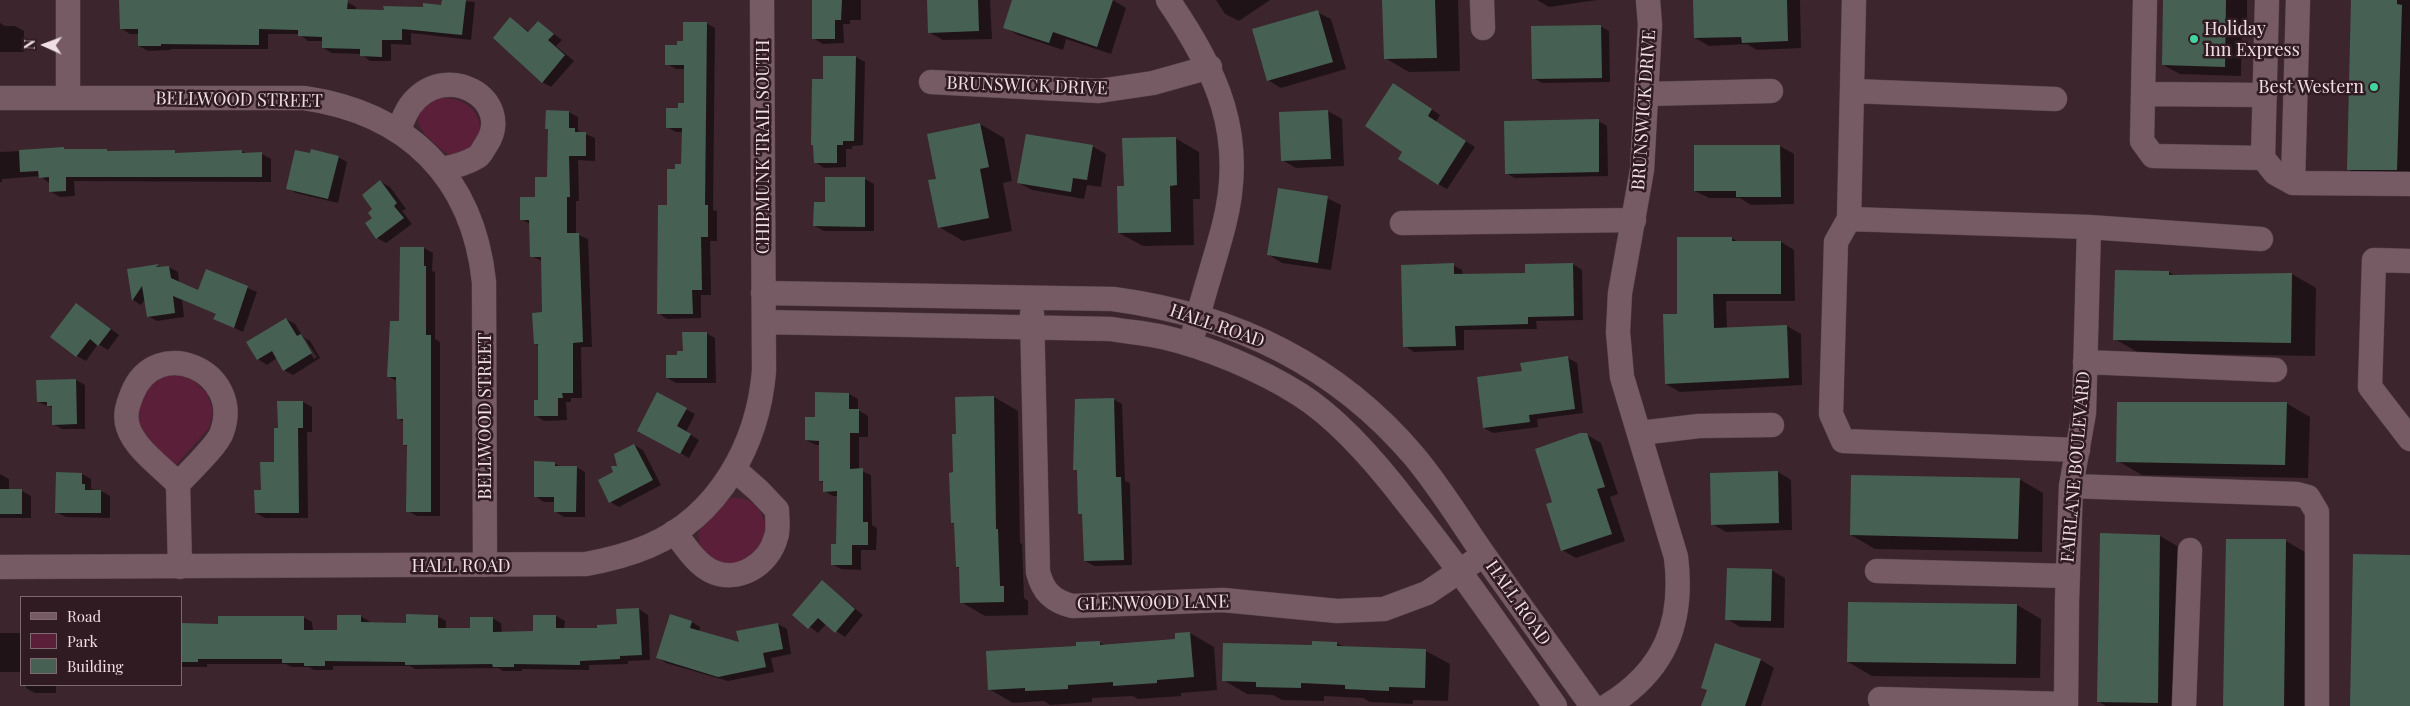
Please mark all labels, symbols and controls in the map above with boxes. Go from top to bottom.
place label: Holiday Inn Express [2204,18,2300,60]
north arrow [20,20,70,70]
street label: BRUNSWICK DRIVE [1628,29,1660,191]
marker: Holiday Inn Express [2188,33,2200,45]
text: N [20,39,39,50]
street label: CHIPMUNK TRAIL SOUTH [752,40,774,254]
street label: BRUNSWICK DRIVE [946,72,1108,100]
place label: Best Western [2258,76,2364,98]
marker: Best Western [2368,81,2380,93]
street label: BELLWOOD STREET [155,88,323,112]
street label: HALL ROAD [1167,300,1267,352]
street label: BELLWOOD STREET [474,332,496,500]
street label: FAIRLANE BOULEVARD [2057,370,2095,564]
street label: HALL ROAD [412,555,510,577]
street label: HALL ROAD [1481,556,1555,650]
street label: GLENWOOD LANE [1077,591,1229,615]
legend [20,596,182,686]
text: Road [67,606,101,626]
text: Park [67,631,98,651]
text: Building [67,656,123,676]

